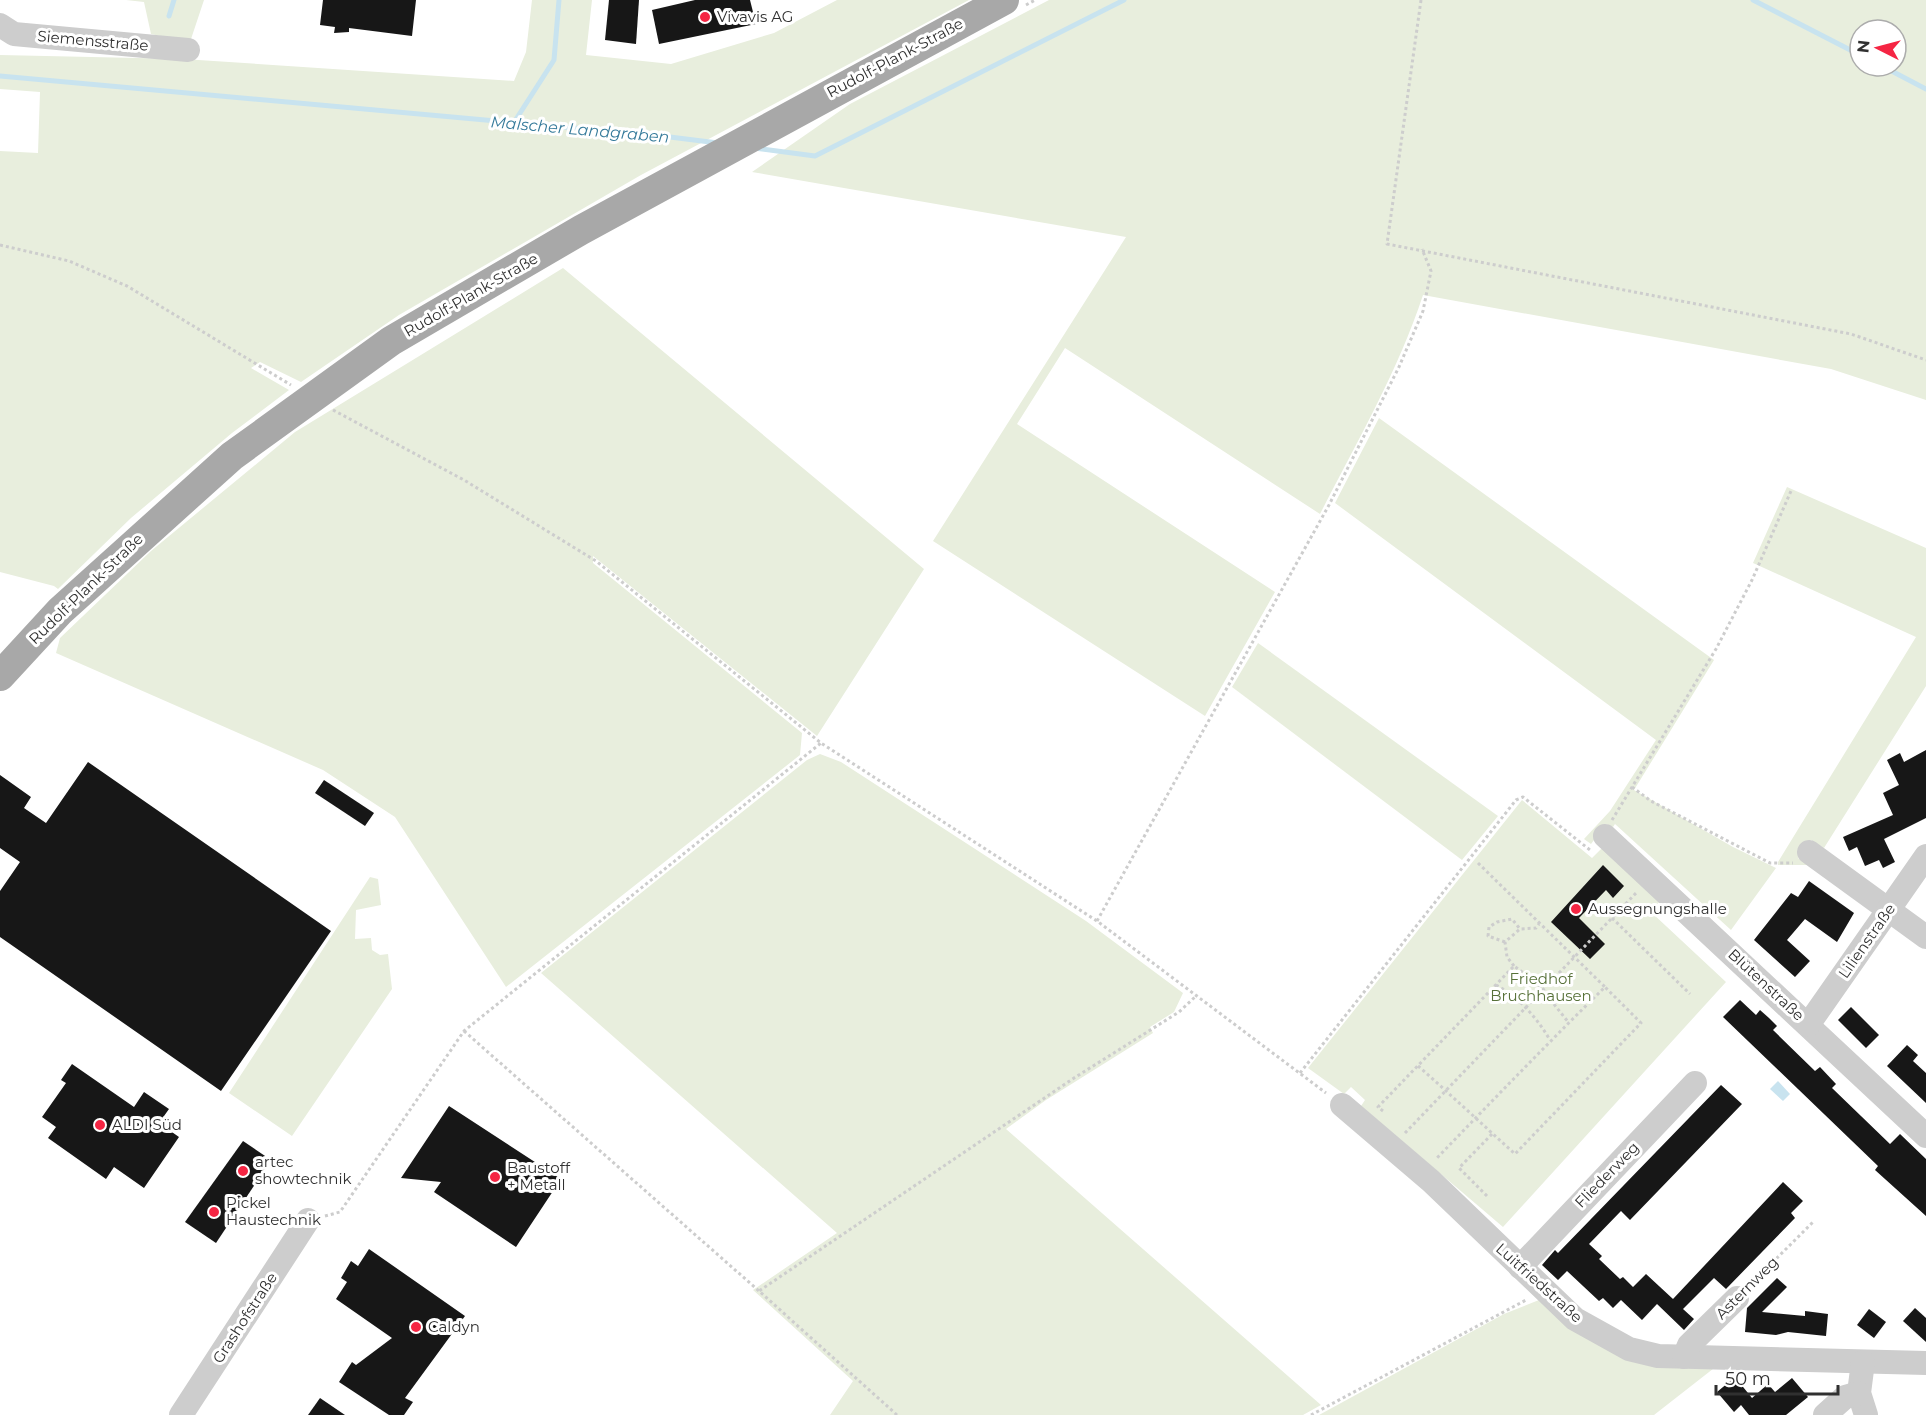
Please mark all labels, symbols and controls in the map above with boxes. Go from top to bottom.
place label: Vivavis AG [717,7,793,26]
marker: Vivavis AG [698,10,712,24]
street label: Rudolf-Plank-Straße [823,14,966,102]
north arrow [1848,18,1908,78]
street label: Siemensstraße [37,26,149,55]
text: N [1853,39,1874,54]
water label: Malscher Landgraben [490,112,670,147]
street label: Rudolf-Plank-Straße [400,248,541,341]
street label: Rudolf-Plank-Straße [24,529,147,648]
place label: Aussegnungshalle [1588,899,1727,918]
street label: Lilienstraße [1834,900,1899,982]
marker: Aussegnungshalle [1569,902,1583,916]
street label: Blütenstraße [1724,945,1808,1025]
park label: Friedhof Bruchhausen [1490,969,1592,1005]
place label: ALDI Süd [112,1115,182,1134]
marker: ALDI Süd [93,1118,107,1132]
street label: Fliederweg [1570,1138,1643,1212]
place label: artec showtechnik [255,1152,351,1188]
place label: Baustoff + Metall [507,1158,571,1194]
marker: artec showtechnik [236,1164,250,1178]
marker: Baustoff + Metall [488,1170,502,1184]
place label: Pickel Haustechnik [226,1193,321,1229]
marker: Pickel Haustechnik [207,1205,221,1219]
street label: Luitfriedstraße [1492,1239,1586,1326]
street label: Asternweg [1711,1252,1782,1323]
street label: Grashofstraße [208,1269,281,1367]
place label: Caldyn [428,1317,480,1336]
marker: Caldyn [409,1320,423,1334]
scale bar [1716,1358,1838,1396]
text: 50 m [1725,1368,1771,1390]

